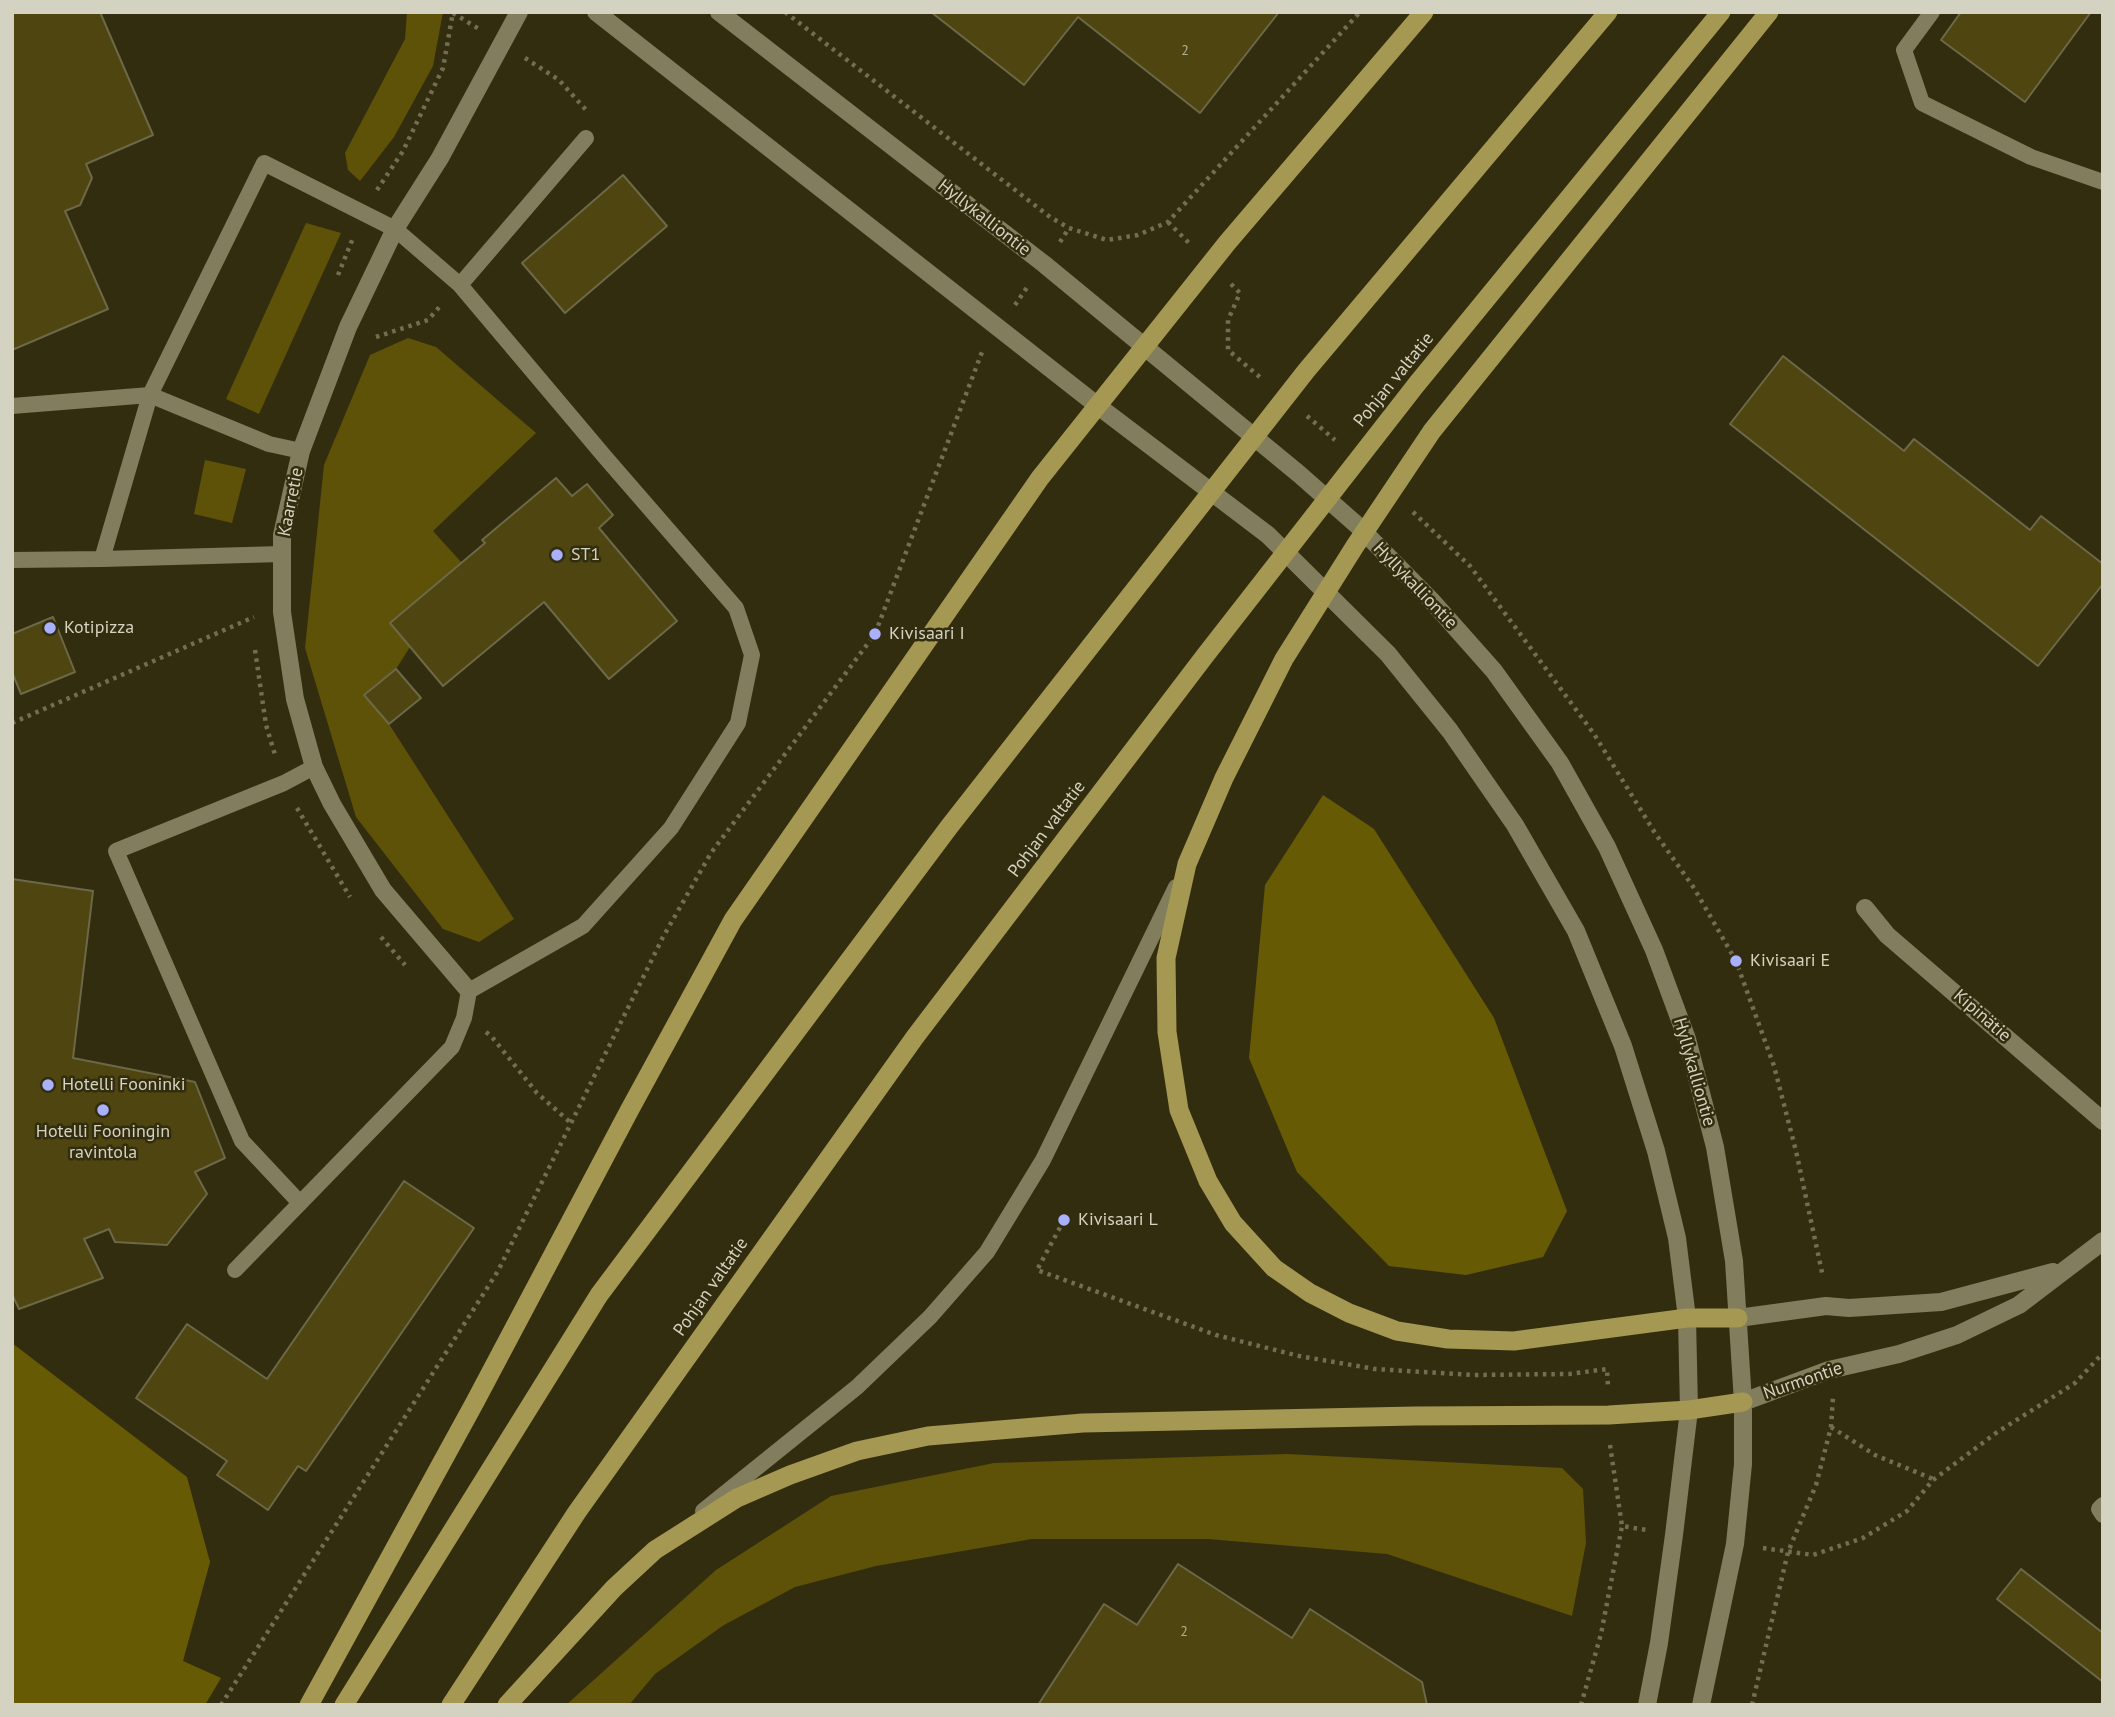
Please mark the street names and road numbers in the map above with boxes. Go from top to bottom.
street label: Hyllykalliontie [933,175,1035,261]
street label: Pohjan valtatie [1349,328,1439,432]
street label: Kaarretie [274,466,308,538]
street label: Hyllykalliontie [1368,538,1462,634]
street label: Pohjan valtatie [1004,776,1090,882]
street label: Kipinätie [1949,985,2015,1047]
street label: Hyllykalliontie [1668,1015,1720,1129]
street label: Pohjan valtatie [669,1234,753,1340]
street label: Nurmontie [1761,1357,1845,1405]

